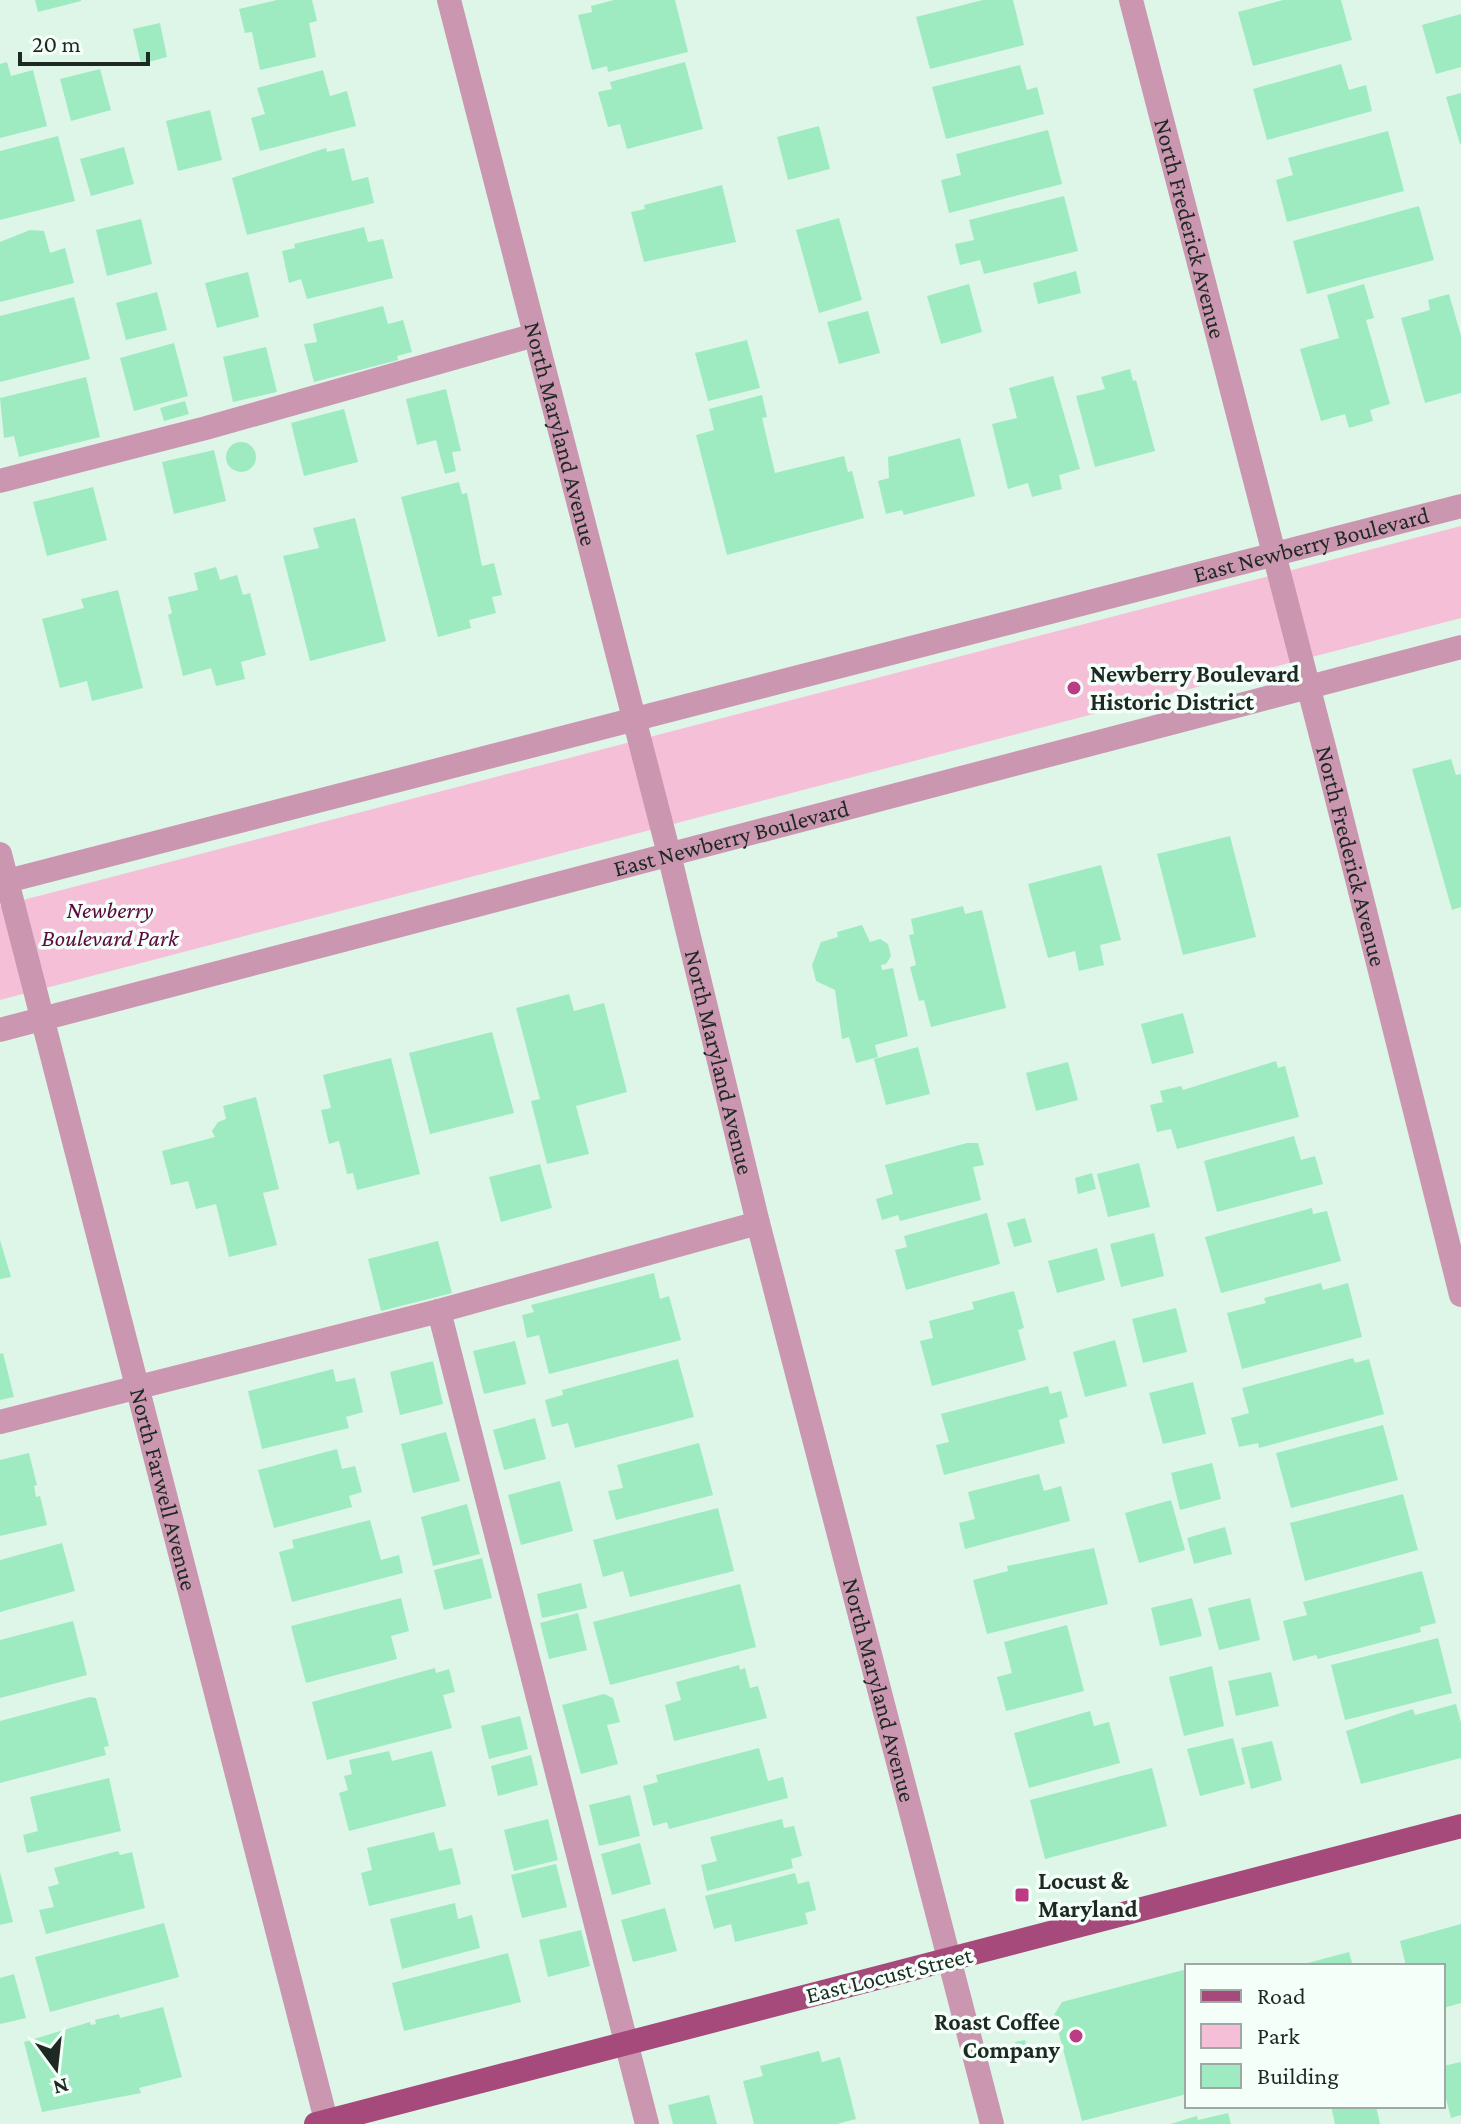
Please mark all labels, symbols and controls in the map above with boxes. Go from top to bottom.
scale bar [20,16,148,66]
text: 20 m [32,30,81,57]
street label: North Frederick Avenue [1149,115,1232,341]
street label: North Maryland Avenue [519,319,603,549]
street label: East Newberry Boulevard [1190,501,1432,588]
place label: Newberry Boulevard Historic District [1090,660,1299,715]
marker: Newberry Boulevard Historic District [1065,679,1083,697]
street label: North Frederick Avenue [1311,743,1392,969]
street label: East Newberry Boulevard [610,794,852,882]
park label: Newberry Boulevard Park [42,896,180,951]
street label: North Maryland Avenue [680,947,760,1177]
street label: North Farwell Avenue [125,1385,203,1593]
street label: North Maryland Avenue [838,1575,922,1805]
place label: Locust & Maryland [1038,1867,1138,1922]
marker: Locust & Maryland [1013,1886,1031,1904]
street label: East Locust Street [803,1941,976,2008]
legend [1185,1964,1445,2108]
text: Road [1257,1982,1306,2009]
place label: Roast Coffee Company [934,2008,1060,2063]
text: Park [1257,2022,1300,2049]
marker: Roast Coffee Company [1067,2027,1085,2045]
north arrow [16,2028,96,2108]
text: Building [1257,2062,1339,2089]
text: N [51,2073,72,2101]

